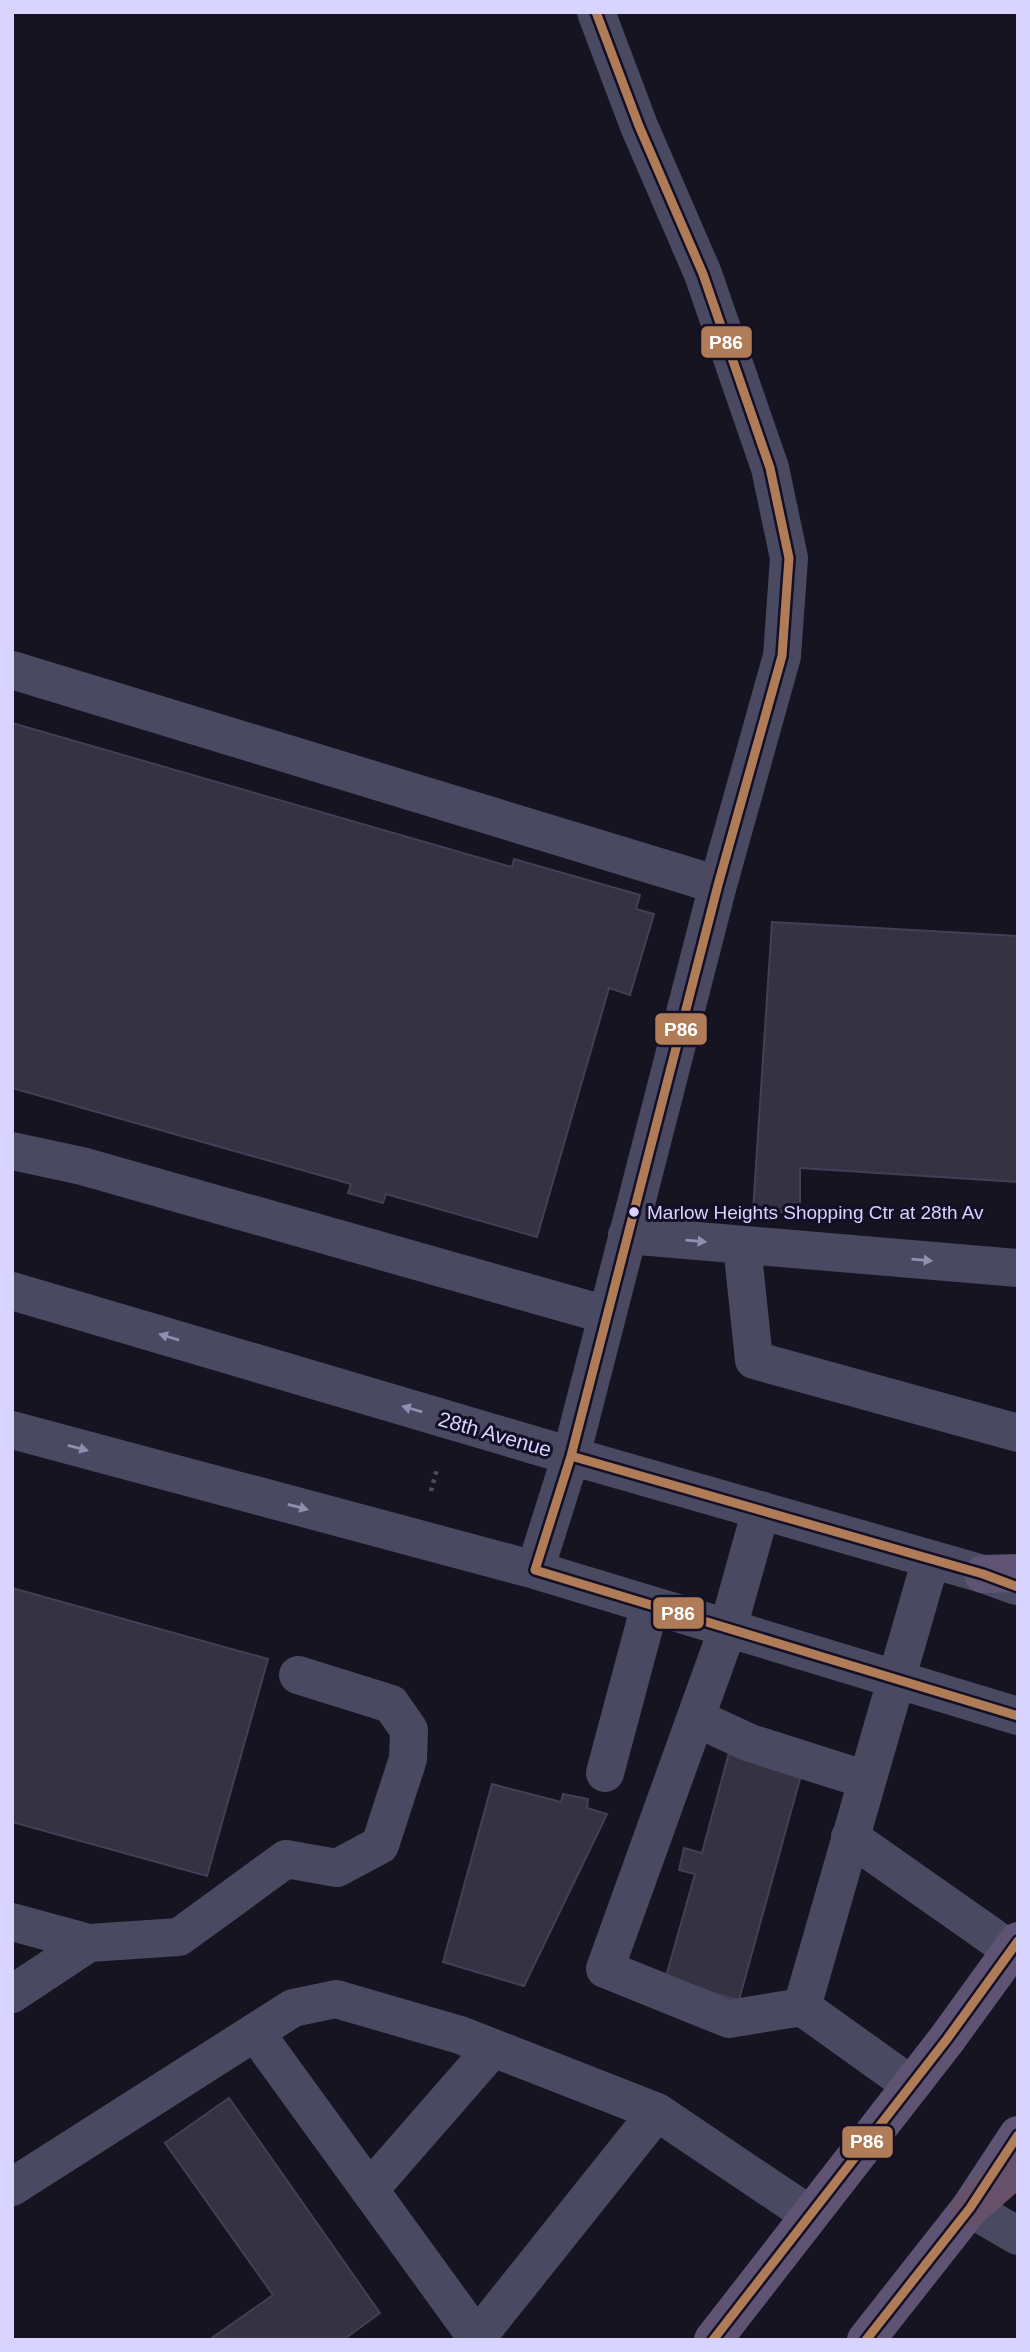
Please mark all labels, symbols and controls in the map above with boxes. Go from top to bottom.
line badge: P86 [700,325,753,359]
text: P86 [709,332,743,353]
line badge: P86 [654,1012,708,1046]
text: P86 [664,1019,698,1040]
place label: Marlow Heights Shopping Ctr at 28th Av [647,1202,984,1223]
marker: Marlow Heights Shopping Ctr at 28th Av [627,1205,641,1219]
one-way arrow [685,1236,707,1247]
one-way arrow [911,1255,933,1266]
one-way arrow [158,1332,179,1342]
one-way arrow [401,1404,422,1414]
street label: 28th Avenue [436,1407,554,1461]
one-way arrow [67,1443,89,1454]
one-way arrow [287,1502,309,1513]
line badge: P86 [652,1596,705,1630]
text: P86 [661,1603,695,1624]
line badge: P86 [841,2125,894,2159]
text: P86 [850,2131,884,2152]

